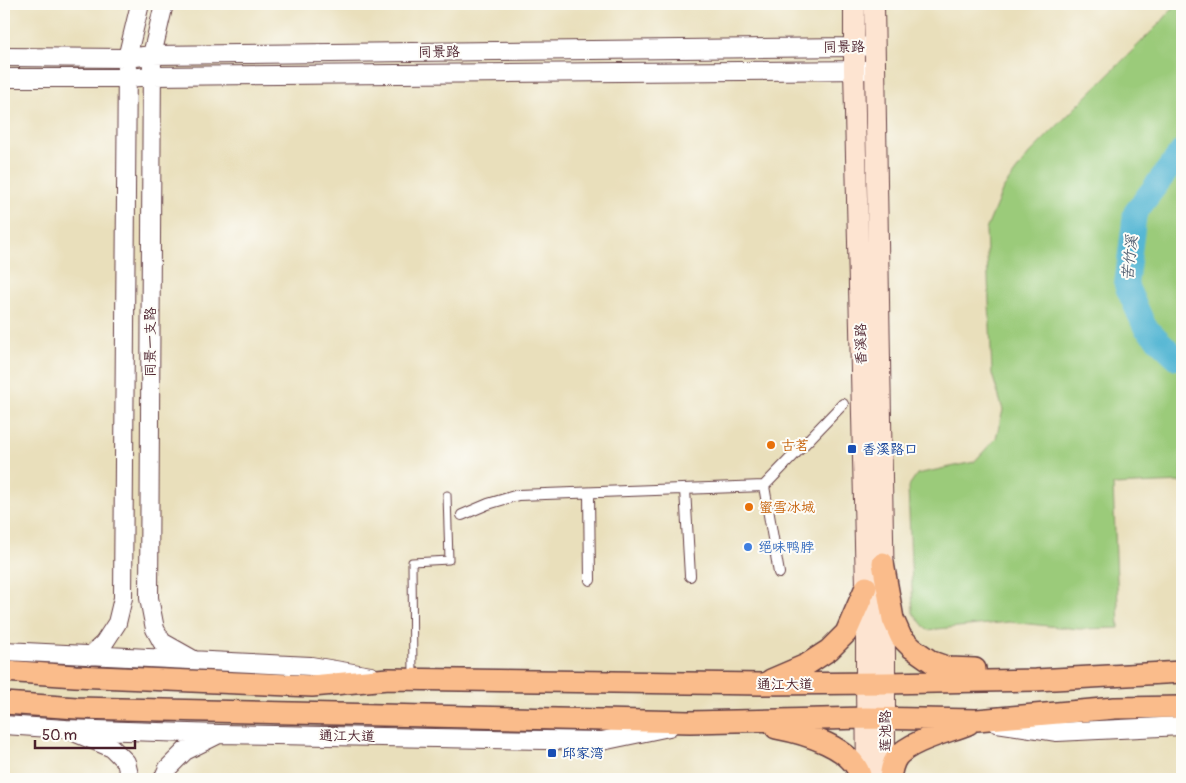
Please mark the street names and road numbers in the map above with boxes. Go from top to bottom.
street label: 同景路 [823,38,865,56]
street label: 同景路 [418,43,460,61]
street label: 同景一支路 [142,307,159,377]
street label: 香溪路 [852,323,870,365]
street label: 通江大道 [757,676,813,693]
street label: 莲池路 [877,710,894,752]
street label: 通江大道 [319,727,375,745]

